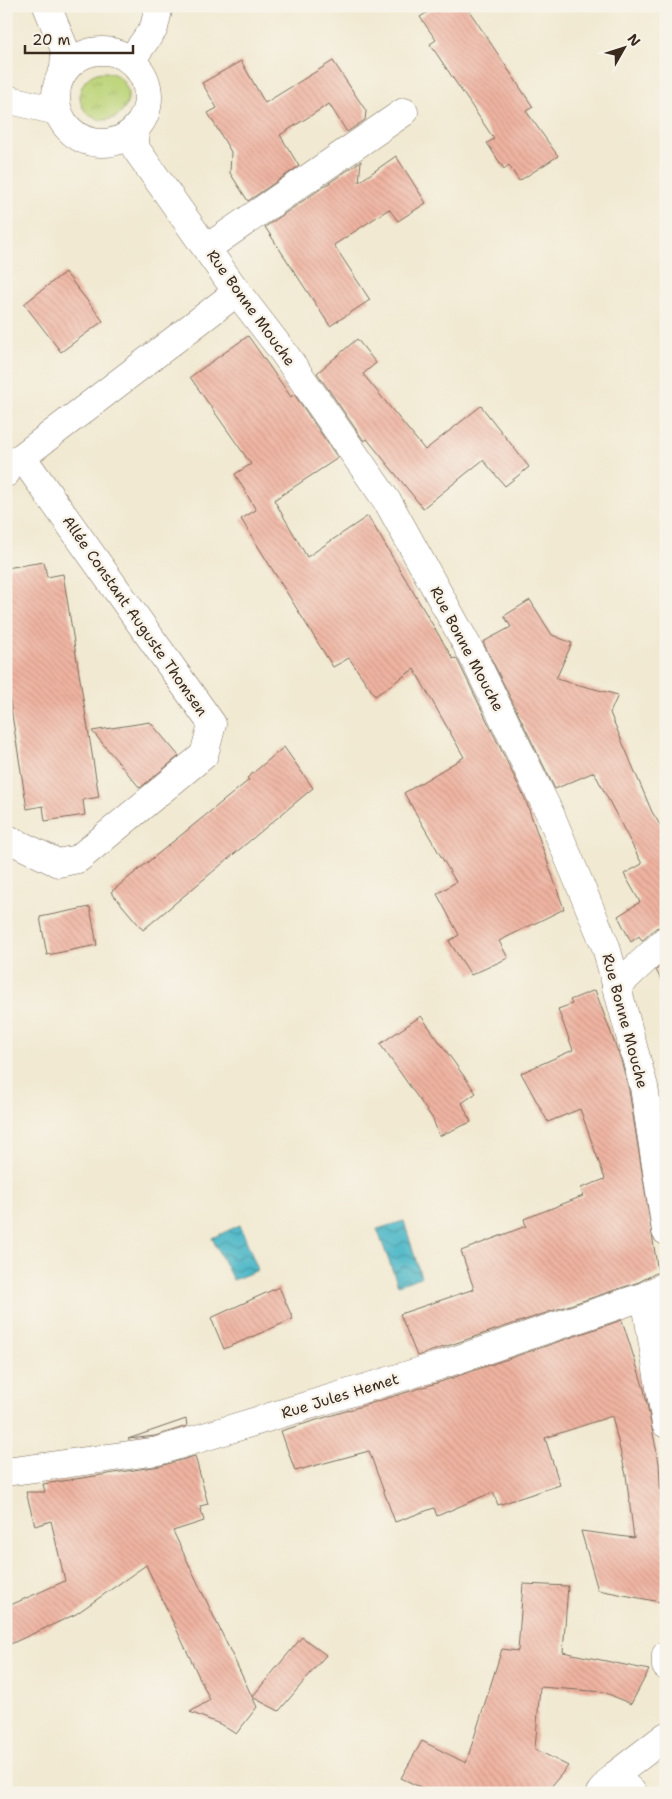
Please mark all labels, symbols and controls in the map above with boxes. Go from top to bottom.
scale bar [25,22,132,54]
north arrow [600,22,650,72]
text: 20 m [32,30,71,50]
text: N [624,30,645,50]
street label: Rue Bonne Mouche [202,246,300,370]
street label: Allée Constant Auguste Thomsen [58,512,212,720]
street label: Rue Bonne Mouche [426,583,508,715]
street label: Rue Bonne Mouche [597,951,653,1091]
street label: Rue Jules Hemet [279,1369,401,1423]

